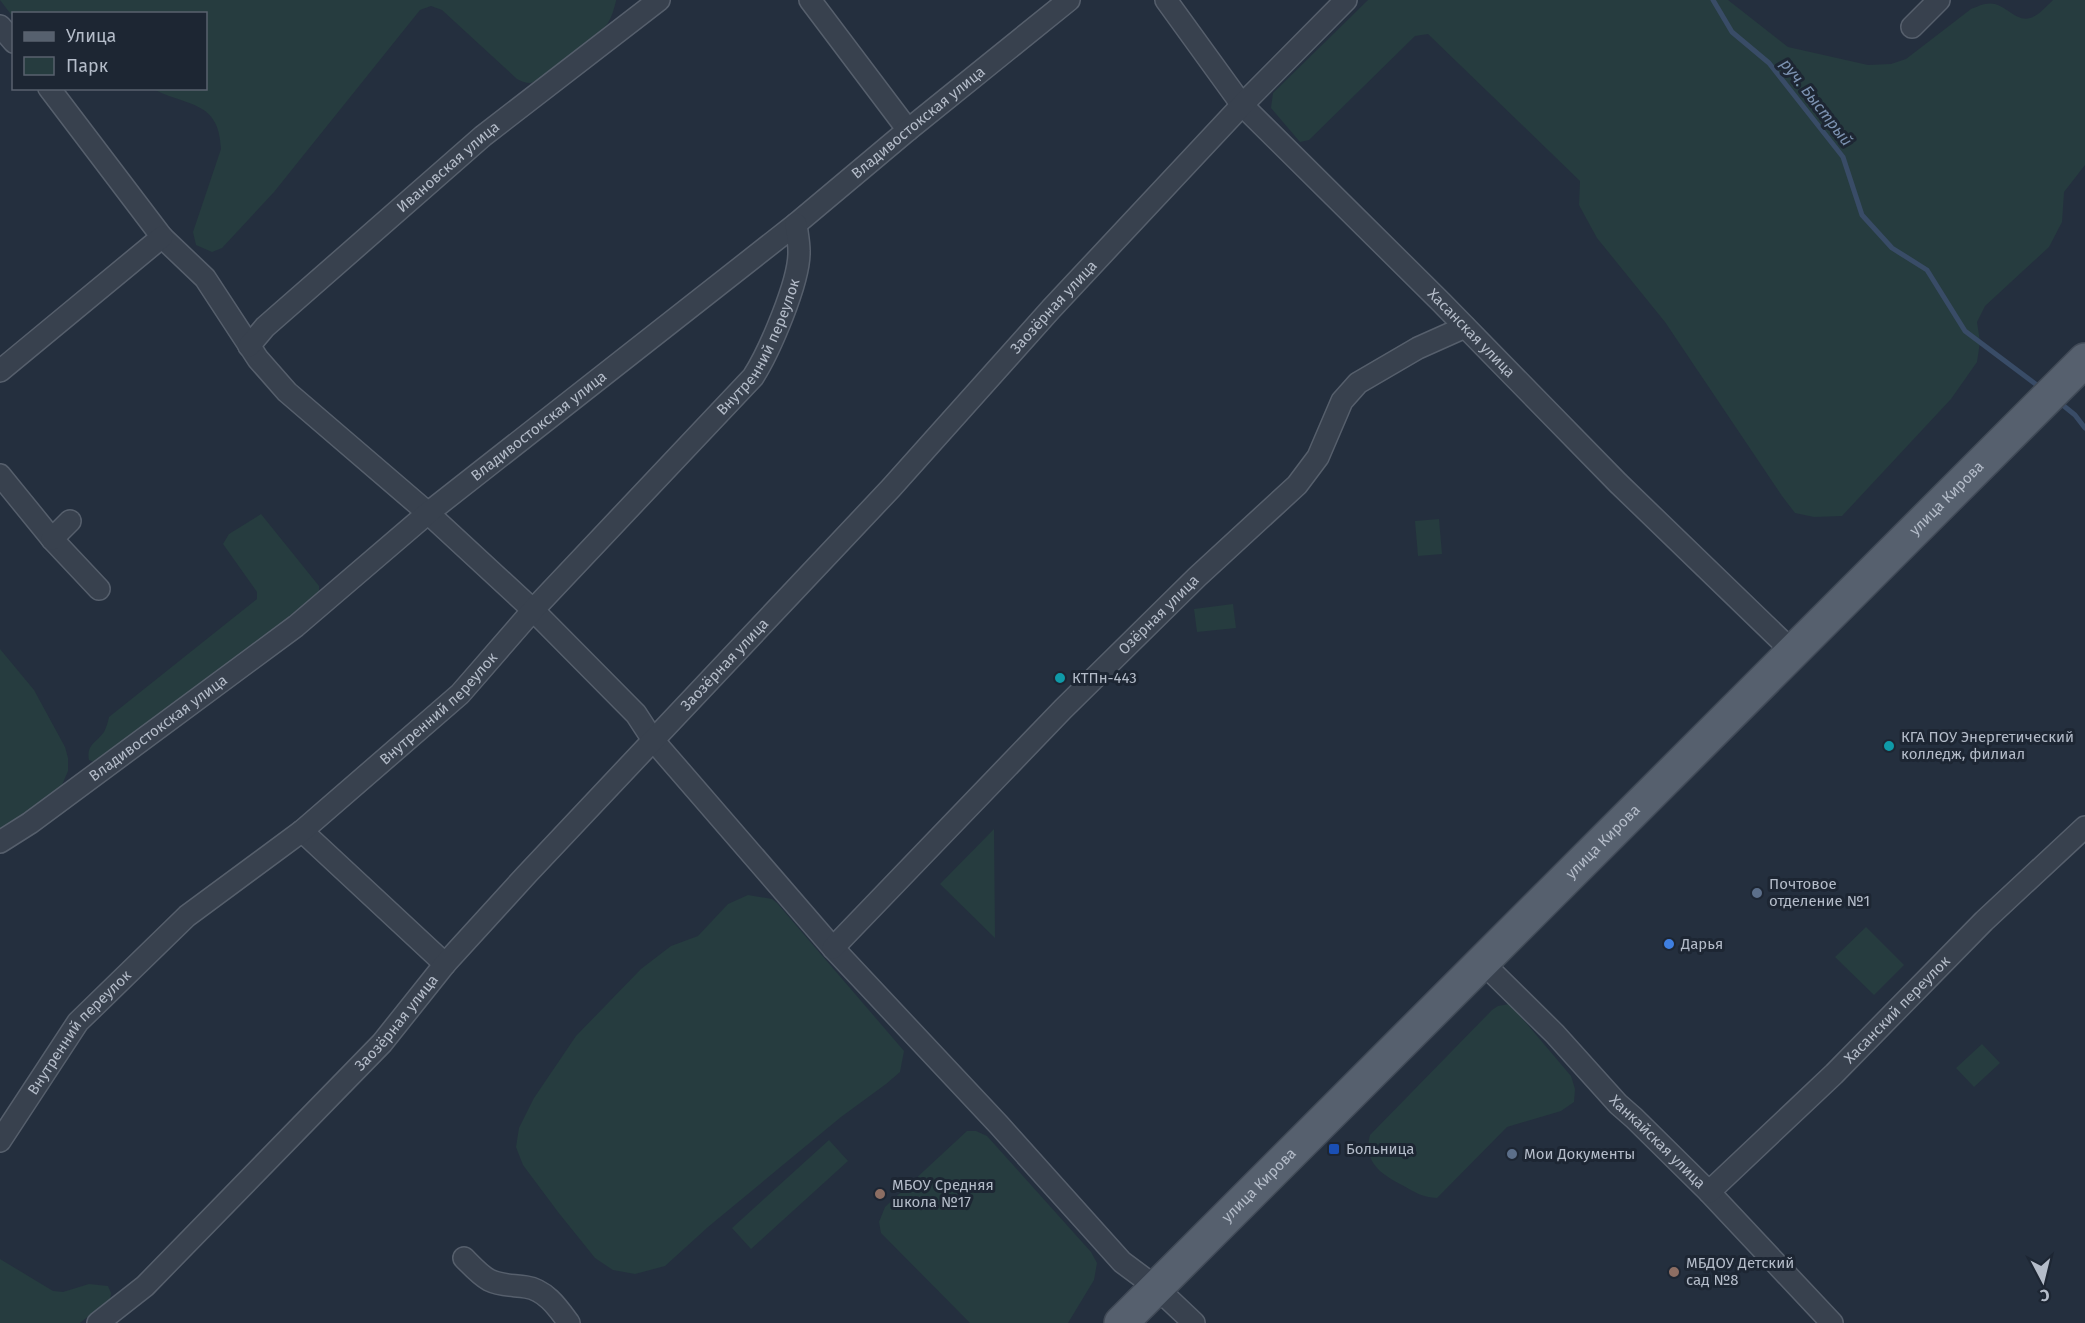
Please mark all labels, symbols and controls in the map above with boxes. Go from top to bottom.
legend [12,12,207,90]
text: Улица [66,25,116,47]
text: Парк [66,55,109,77]
water label: руч. Быстрый [1777,55,1857,150]
street label: Владивостокская улица [848,62,989,183]
street label: Ивановская улица [393,118,503,216]
street label: Заозёрная улица [1006,257,1101,357]
street label: Внутренний переулок [713,276,803,419]
street label: Хасанская улица [1424,285,1519,381]
street label: Владивостокская улица [467,367,610,485]
street label: улица Кирова [1906,457,1988,539]
street label: Озёрная улица [1115,571,1203,658]
street label: Заозёрная улица [677,615,772,714]
street label: Внутренний переулок [376,648,501,768]
place label: КТПн-443 [1072,669,1137,687]
street label: Владивостокская улица [86,671,231,785]
marker: КТПн-443 [1053,671,1067,685]
place label: КГА ПОУ Энергетический колледж, филиал [1901,728,2074,763]
marker: КГА ПОУ Энергетический колледж, филиал [1882,739,1896,753]
street label: улица Кирова [1562,801,1644,883]
place label: Почтовое отделение №1 [1769,875,1870,910]
marker: Почтовое отделение №1 [1750,886,1764,900]
place label: Дарья [1680,935,1723,953]
marker: Дарья [1662,937,1676,951]
street label: Хасанский переулок [1840,952,1954,1067]
street label: Внутренний переулок [24,966,135,1098]
street label: Заозёрная улица [351,971,442,1075]
street label: Ханкайская улица [1605,1092,1709,1192]
place label: Больница [1346,1140,1415,1158]
marker: Больница [1327,1142,1341,1156]
street label: улица Кирова [1218,1144,1300,1226]
place label: Мои Документы [1524,1145,1635,1163]
marker: Мои Документы [1505,1147,1519,1161]
place label: МБОУ Средняя школа №17 [892,1176,994,1211]
marker: МБОУ Средняя школа №17 [873,1187,887,1201]
north arrow [2013,1251,2073,1311]
place label: МБДОУ Детский сад №8 [1686,1254,1794,1289]
marker: МБДОУ Детский сад №8 [1667,1265,1681,1279]
text: С [2038,1285,2050,1305]

